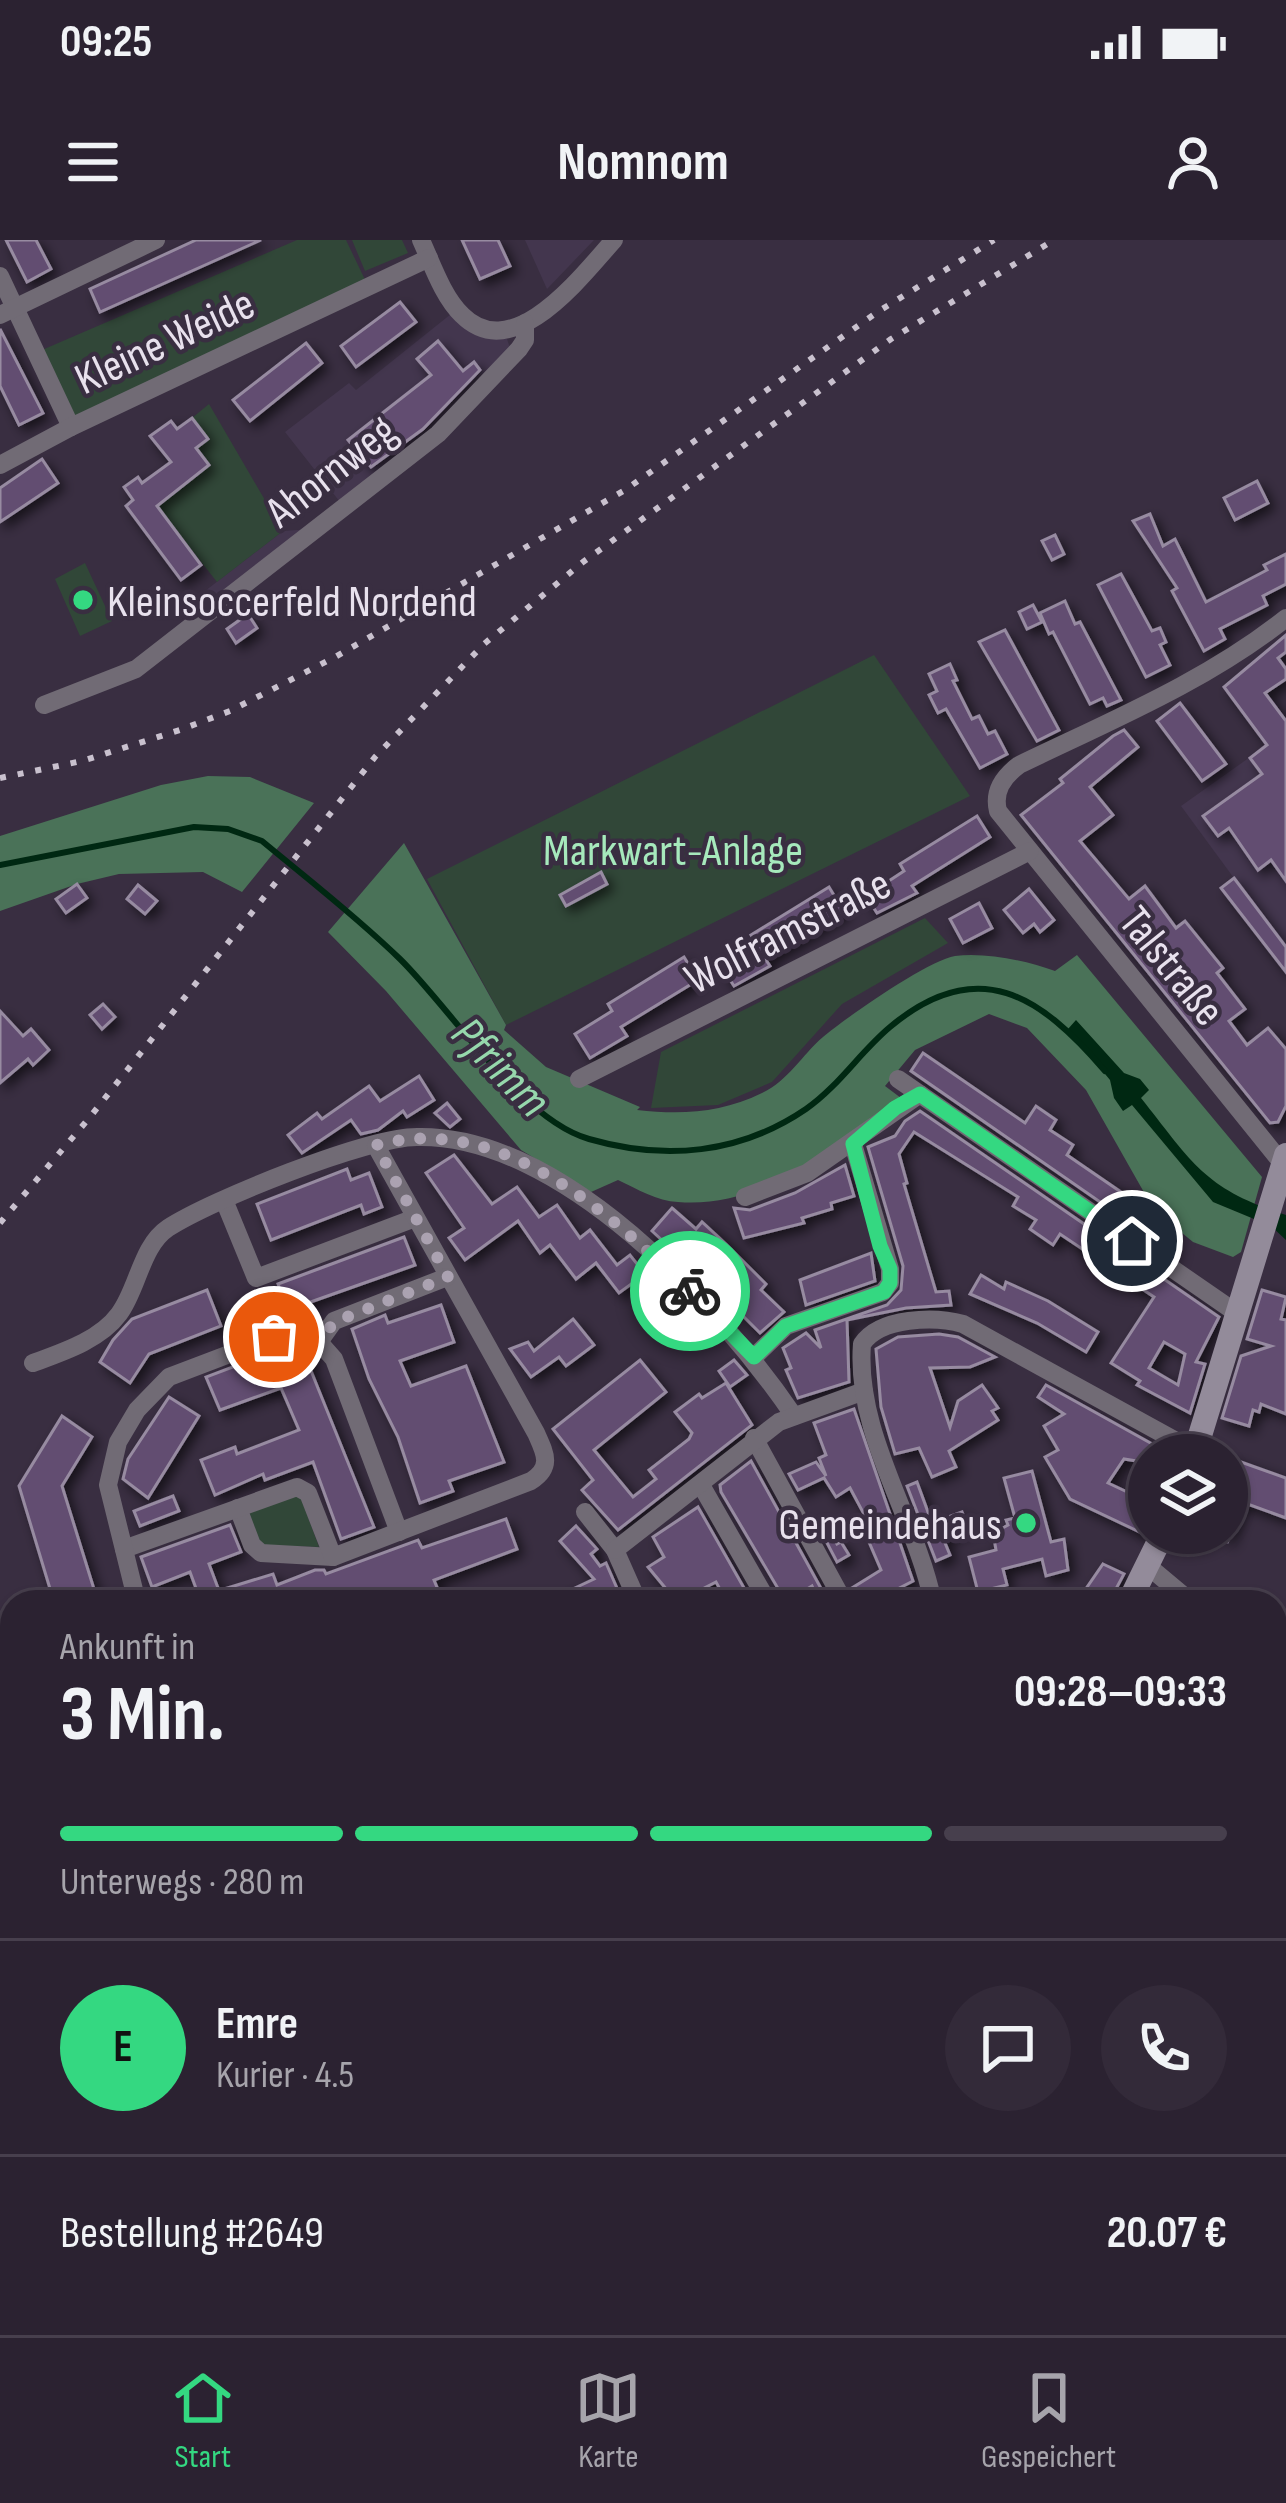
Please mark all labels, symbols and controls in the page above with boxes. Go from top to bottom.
text: 09:25 [60,15,152,70]
icon: menu [60,129,126,195]
icon: person [1160,129,1226,195]
text: Nomnom [557,130,729,195]
street label: Kleine Weide [67,277,264,408]
street label: Ahornweg [254,404,408,541]
place label: Kleinsoccerfeld Nordend [107,575,477,630]
marker: Kleinsoccerfeld Nordend [70,587,96,613]
park label: Markwart-Anlage [543,824,803,879]
street label: Wolframstraße [676,857,900,1007]
street label: Talstraße [1106,896,1236,1037]
water label: Pfrimm [439,1006,561,1129]
pin [1081,1190,1183,1292]
icon: home [1099,1208,1165,1274]
courier [630,1231,750,1351]
icon: bike [657,1258,723,1324]
pin [223,1286,325,1388]
icon: bag [241,1304,307,1370]
map controls [1128,1434,1248,1554]
button: layers [1128,1434,1248,1554]
place label: Gemeindehaus [778,1498,1002,1553]
marker: Gemeindehaus [1013,1510,1039,1536]
text: Ankunft in [60,1624,195,1671]
text: 09:28–09:33 [1014,1665,1227,1720]
text: 3 Min. [60,1669,225,1762]
text: Unterwegs · 280 m [60,1859,304,1906]
button: chat [945,1985,1071,2111]
button: phone [1101,1985,1227,2111]
text: Emre [216,1997,298,2052]
text: E [113,2020,133,2075]
text: Kurier · 4.5 [216,2052,354,2099]
text: Bestellung #2649 [60,2206,324,2261]
text: 20.07 € [1107,2206,1227,2261]
tab: Start [170,2365,236,2477]
tab: Karte [575,2365,641,2477]
tab: Gespeichert [981,2365,1116,2477]

